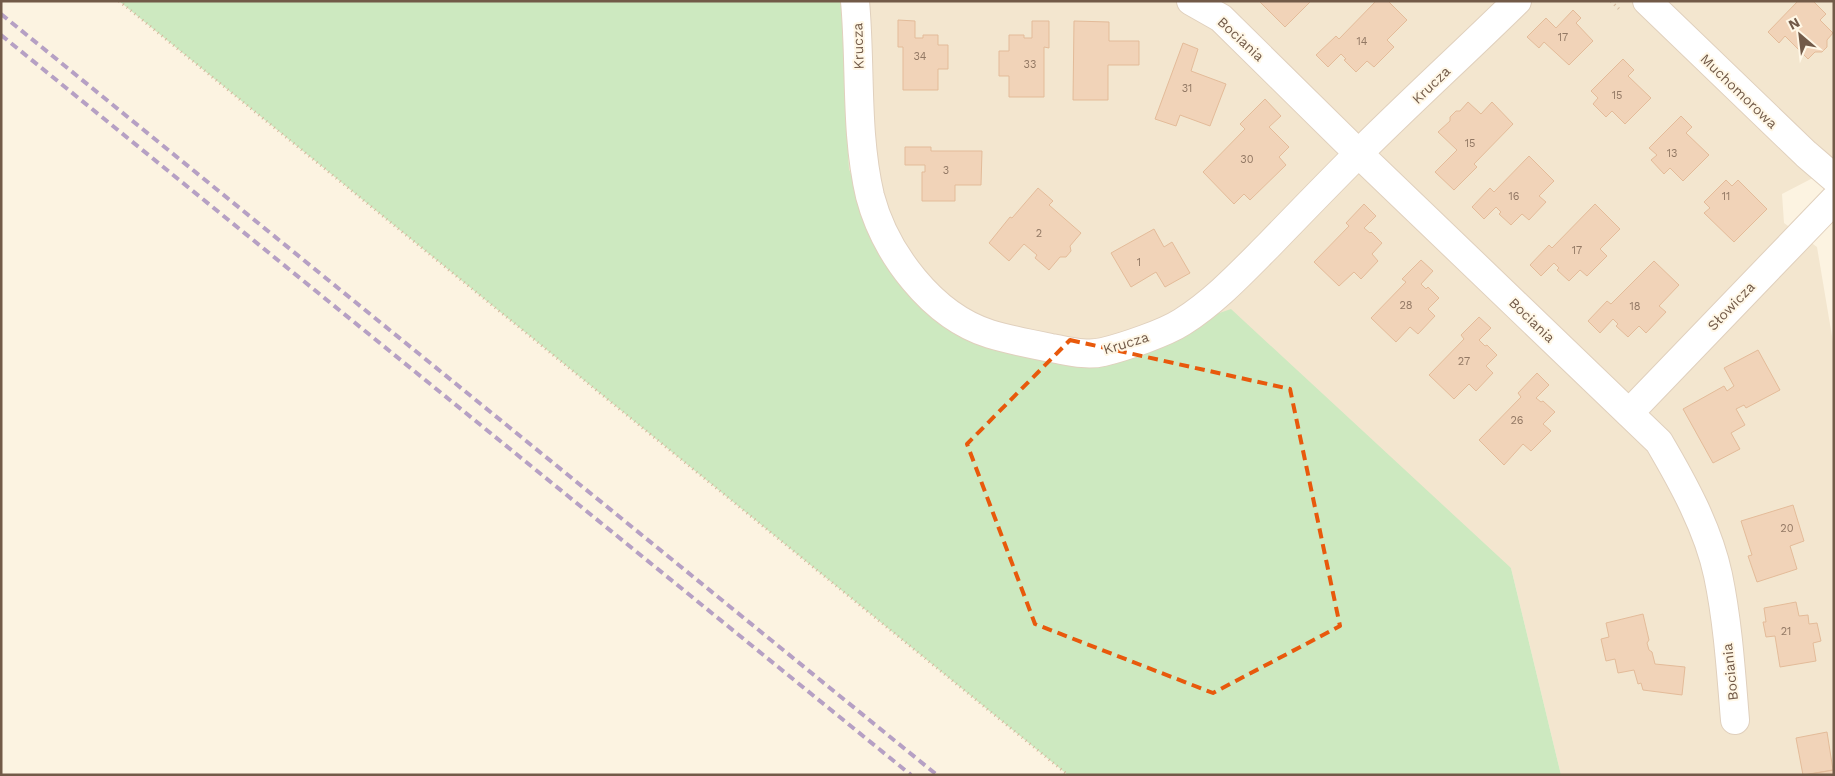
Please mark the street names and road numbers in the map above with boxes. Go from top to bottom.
street label: Bociania [1215,14,1267,64]
street label: Krucza [849,22,867,70]
street label: Muchomorowa [1697,50,1781,132]
street label: Krucza [1409,63,1453,107]
street label: Słowicza [1704,278,1758,334]
street label: Bociania [1506,294,1558,346]
street label: Krucza [1101,328,1151,357]
street label: Bociania [1719,643,1741,701]

